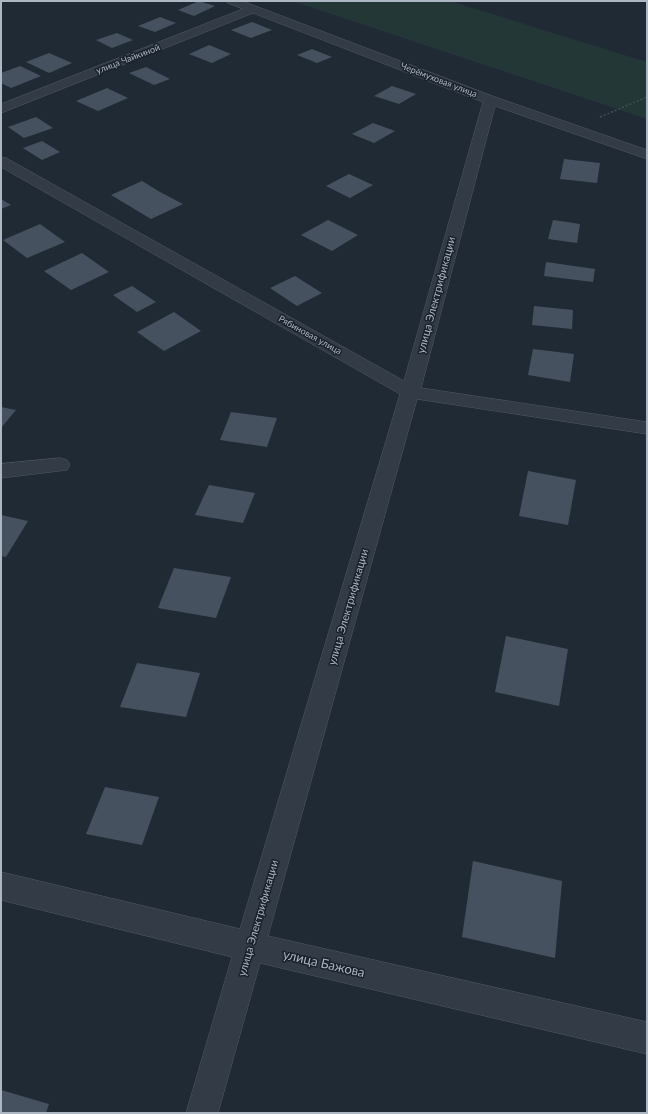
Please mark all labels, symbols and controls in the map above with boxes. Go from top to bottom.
street label: улица Чайкиной [94,41,161,76]
street label: Черёмуховая улица [399,60,479,99]
street label: улица Электрификации [414,235,457,355]
street label: Рябиновая улица [277,313,344,356]
street label: улица Электрификации [325,547,370,667]
street label: улица Электрификации [235,858,280,978]
street label: улица Бажова [281,946,367,980]

